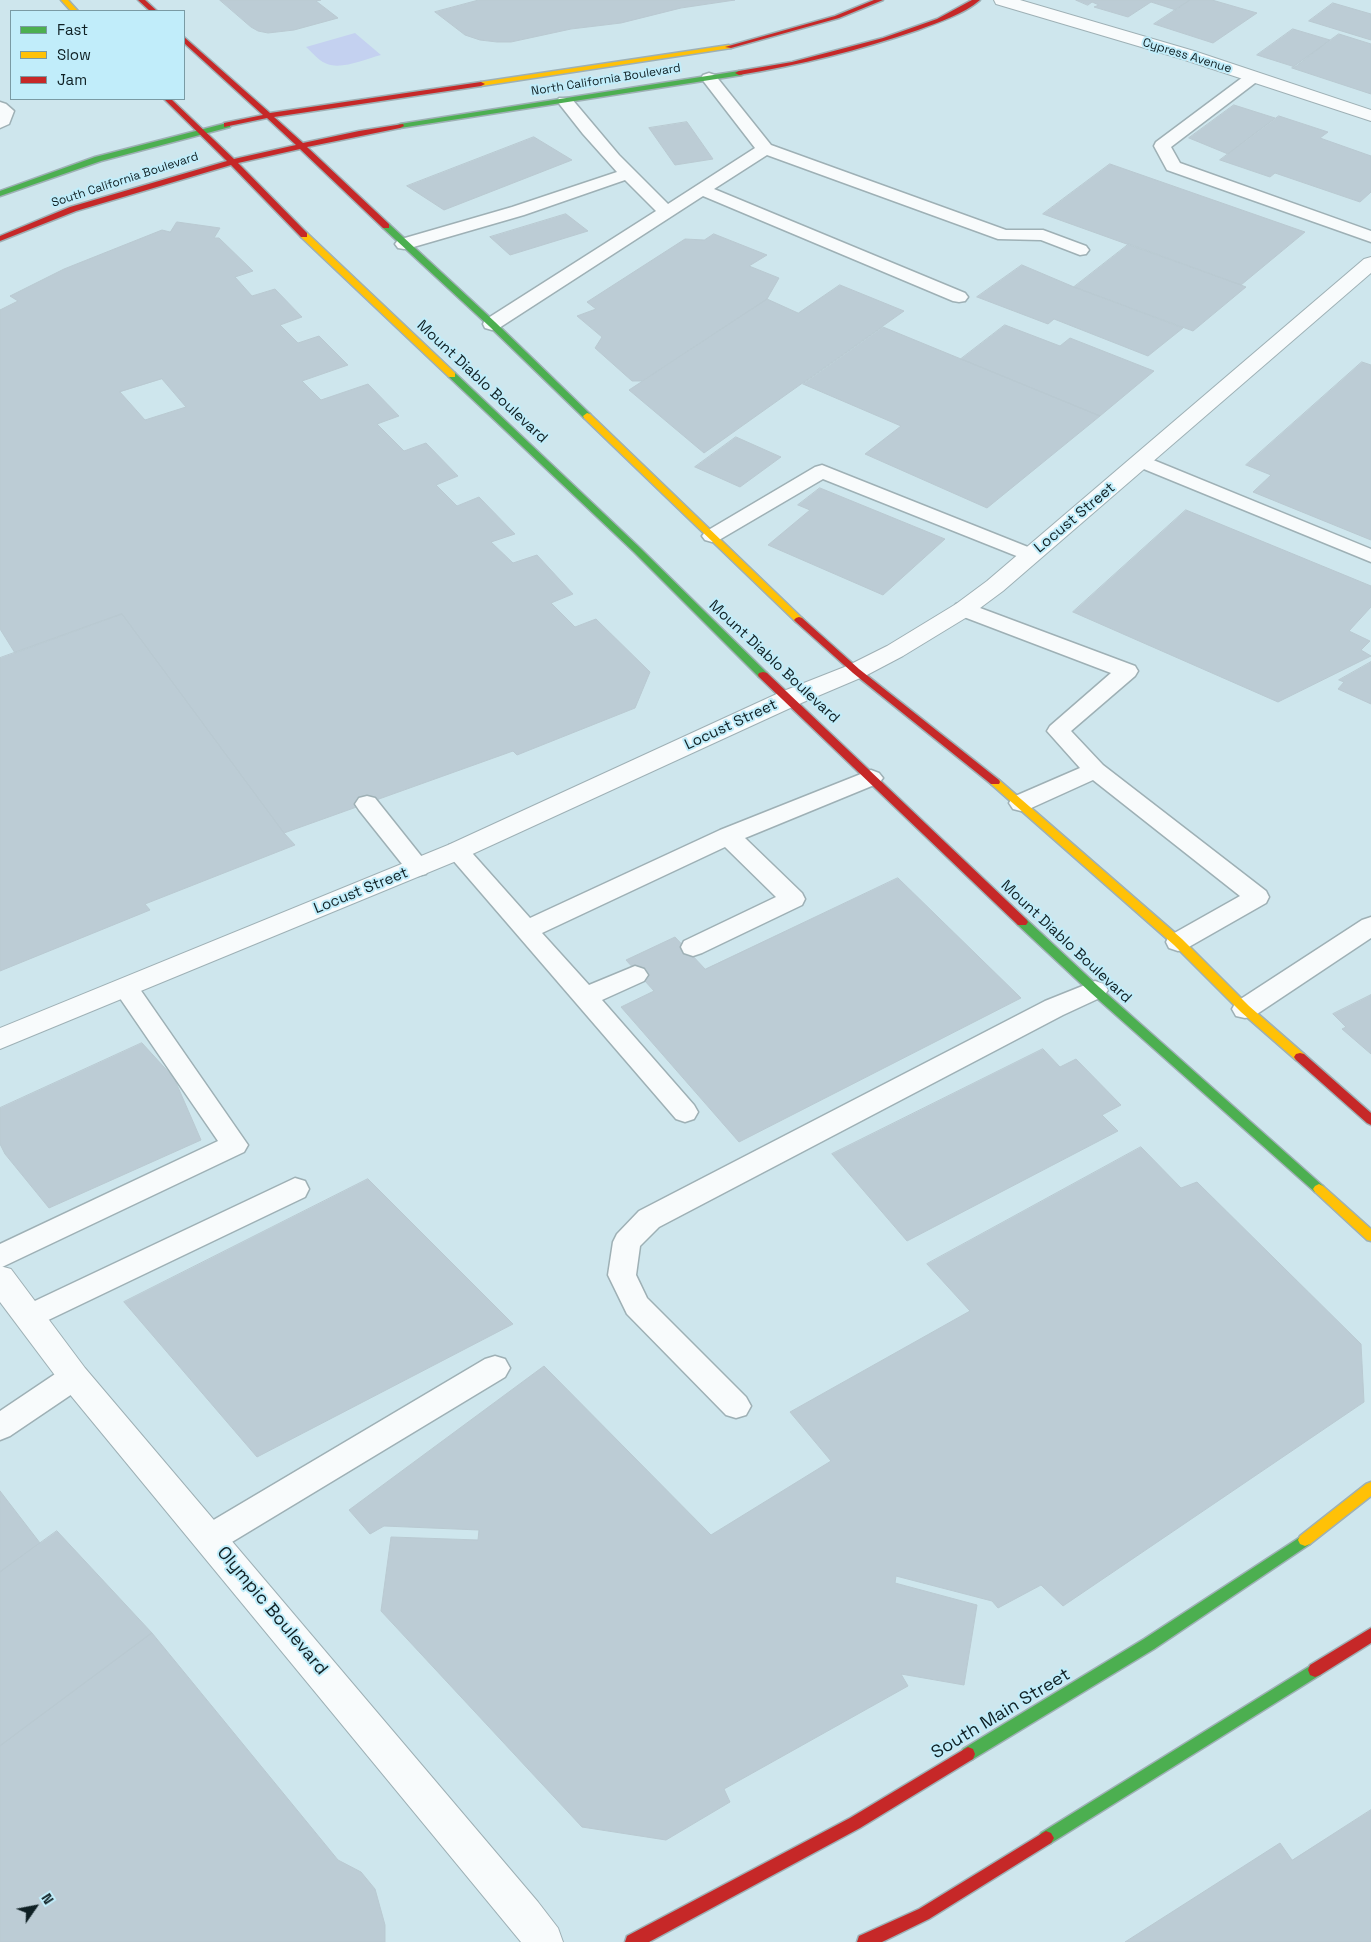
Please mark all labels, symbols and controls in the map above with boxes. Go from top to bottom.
legend [10,10,185,100]
text: Fast [57,20,88,39]
street label: Cypress Avenue [1141,36,1233,76]
text: Slow [57,45,91,64]
street label: North California Boulevard [530,61,682,99]
text: Jam [57,70,87,89]
street label: South California Boulevard [50,149,200,211]
street label: Mount Diablo Boulevard [413,317,551,447]
street label: Locust Street [1031,479,1119,557]
street label: Mount Diablo Boulevard [705,597,843,727]
street label: Locust Street [682,696,780,754]
street label: Locust Street [311,864,411,918]
street label: Mount Diablo Boulevard [997,877,1135,1007]
street label: Olympic Boulevard [212,1542,332,1680]
street label: South Main Street [928,1664,1074,1764]
north arrow [10,1882,60,1932]
text: N [37,1890,58,1908]

